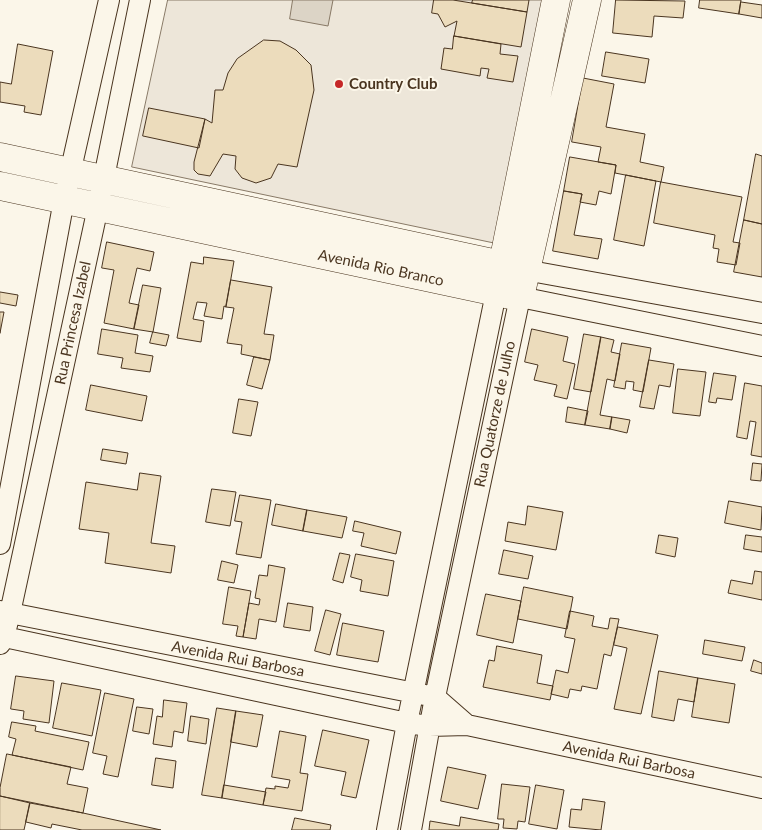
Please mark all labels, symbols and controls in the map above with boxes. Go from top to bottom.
place label: Country Club [349,75,438,93]
marker: Country Club [333,78,345,90]
street label: Avenida Rio Branco [316,246,446,290]
street label: Rua Princesa Izabel [51,260,95,386]
street label: Rua Quatorze de Julho [471,339,519,489]
street label: Avenida Rui Barbosa [170,637,306,681]
street label: Avenida Rui Barbosa [561,737,697,783]

